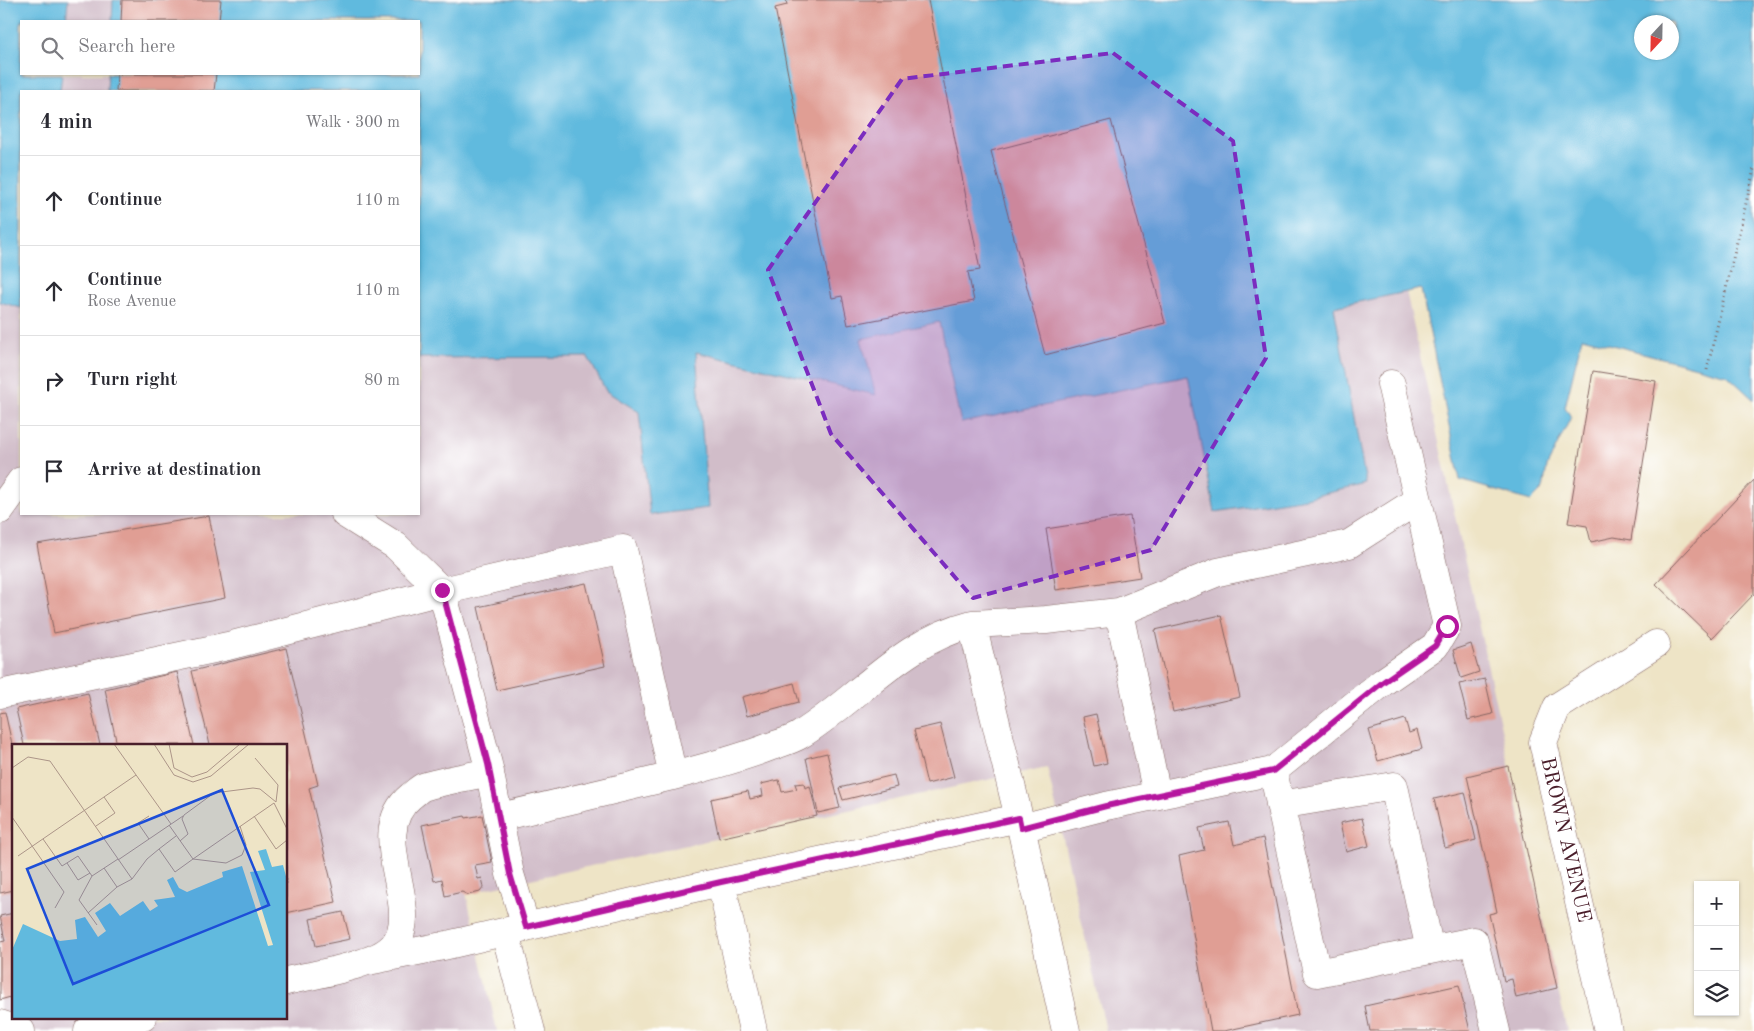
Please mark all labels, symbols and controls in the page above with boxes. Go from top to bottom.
north arrow [1634,15,1679,60]
search box [20,20,420,75]
icon: search [38,34,66,62]
text: Search here [78,38,175,57]
text: 4 min [40,112,93,133]
text: Walk · 300 m [305,115,400,131]
icon: ahead [40,187,68,215]
text: Continue [87,191,162,210]
text: 110 m [355,193,400,209]
text: Continue [87,271,162,290]
icon: ahead [40,277,68,305]
text: 110 m [355,283,400,299]
text: Rose Avenue [87,294,176,310]
icon: right [40,367,68,395]
text: Turn right [87,371,177,390]
text: 80 m [364,373,400,389]
icon: arrive [40,457,68,485]
text: Arrive at destination [87,461,261,480]
route end [431,579,454,602]
route start [1436,615,1459,638]
inset map [12,744,288,1018]
street label: BROWN AVENUE [1536,755,1594,925]
map controls [1694,881,1739,1016]
button: + [1694,881,1739,926]
button: − [1694,926,1739,971]
button: layers [1694,971,1739,1016]

